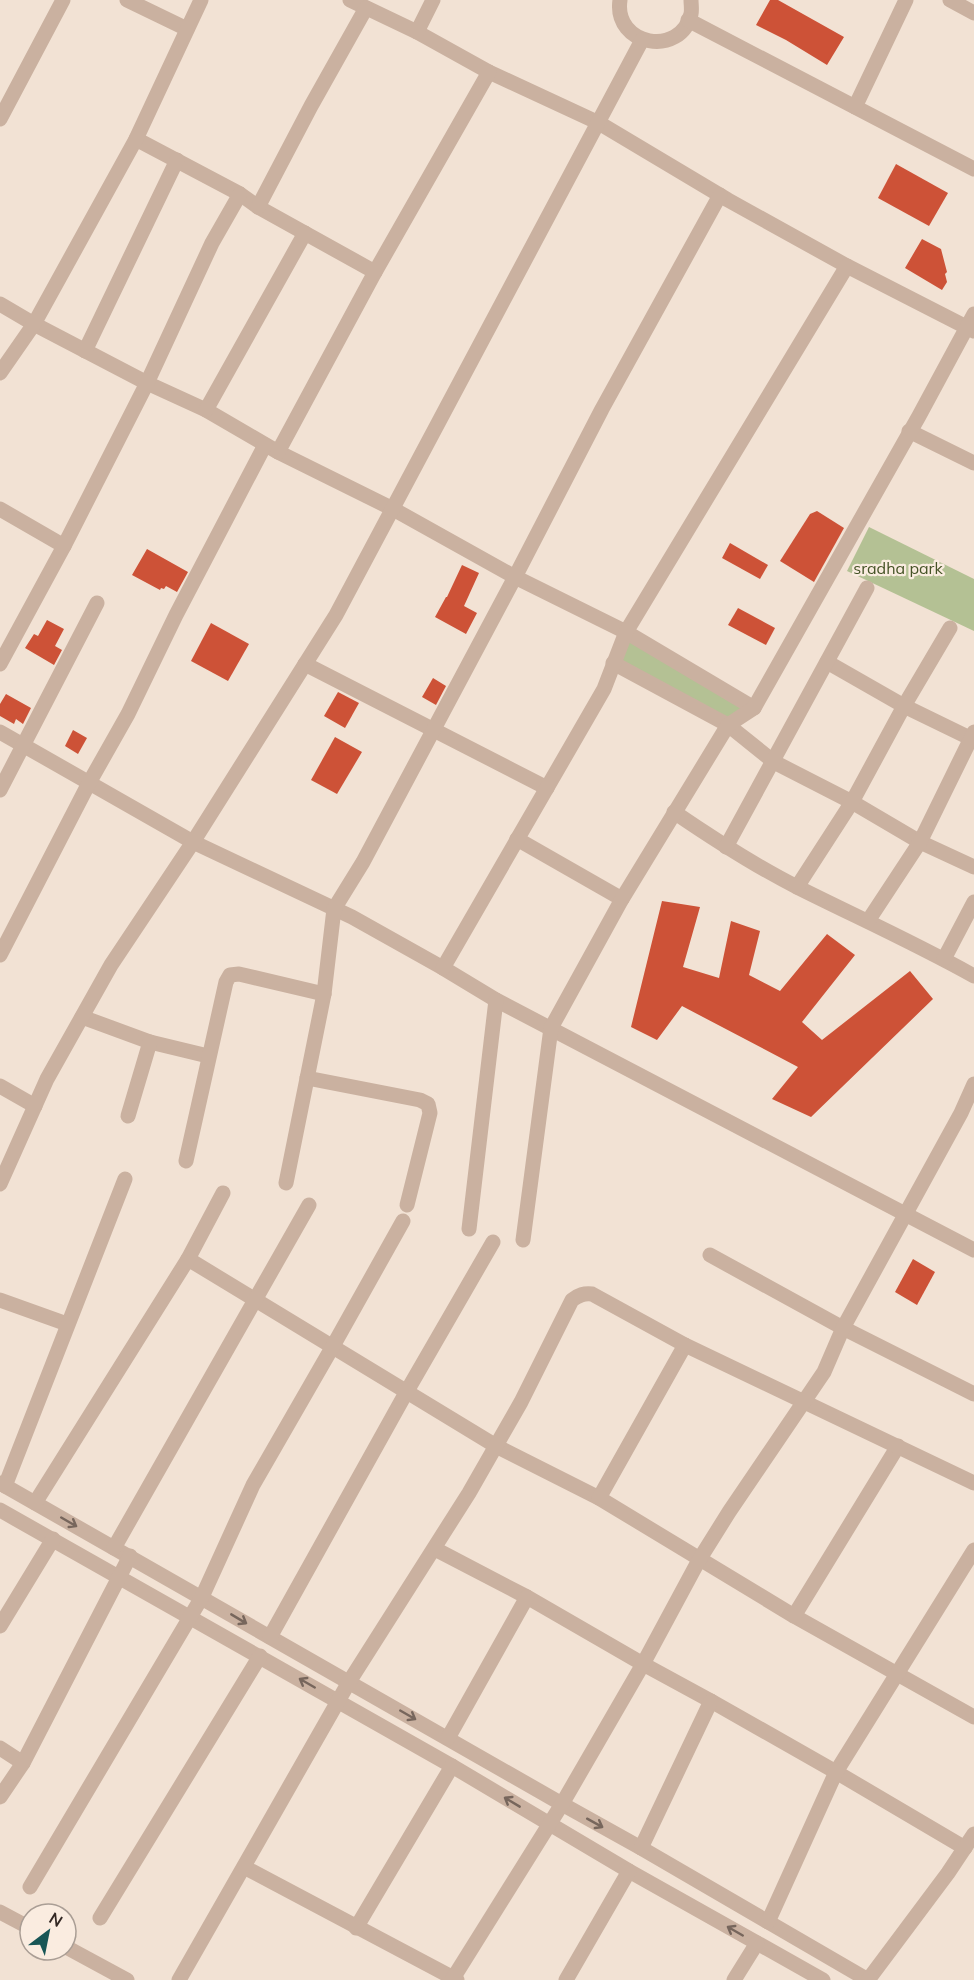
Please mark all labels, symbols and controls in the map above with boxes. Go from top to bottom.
park label: sradha park [853,558,943,578]
one-way arrow [60,1517,77,1529]
one-way arrow [230,1613,247,1625]
one-way arrow [299,1677,316,1689]
one-way arrow [399,1710,416,1722]
one-way arrow [504,1795,521,1807]
one-way arrow [586,1818,604,1829]
north arrow [18,1902,78,1962]
text: N [46,1908,66,1931]
one-way arrow [727,1925,744,1937]

